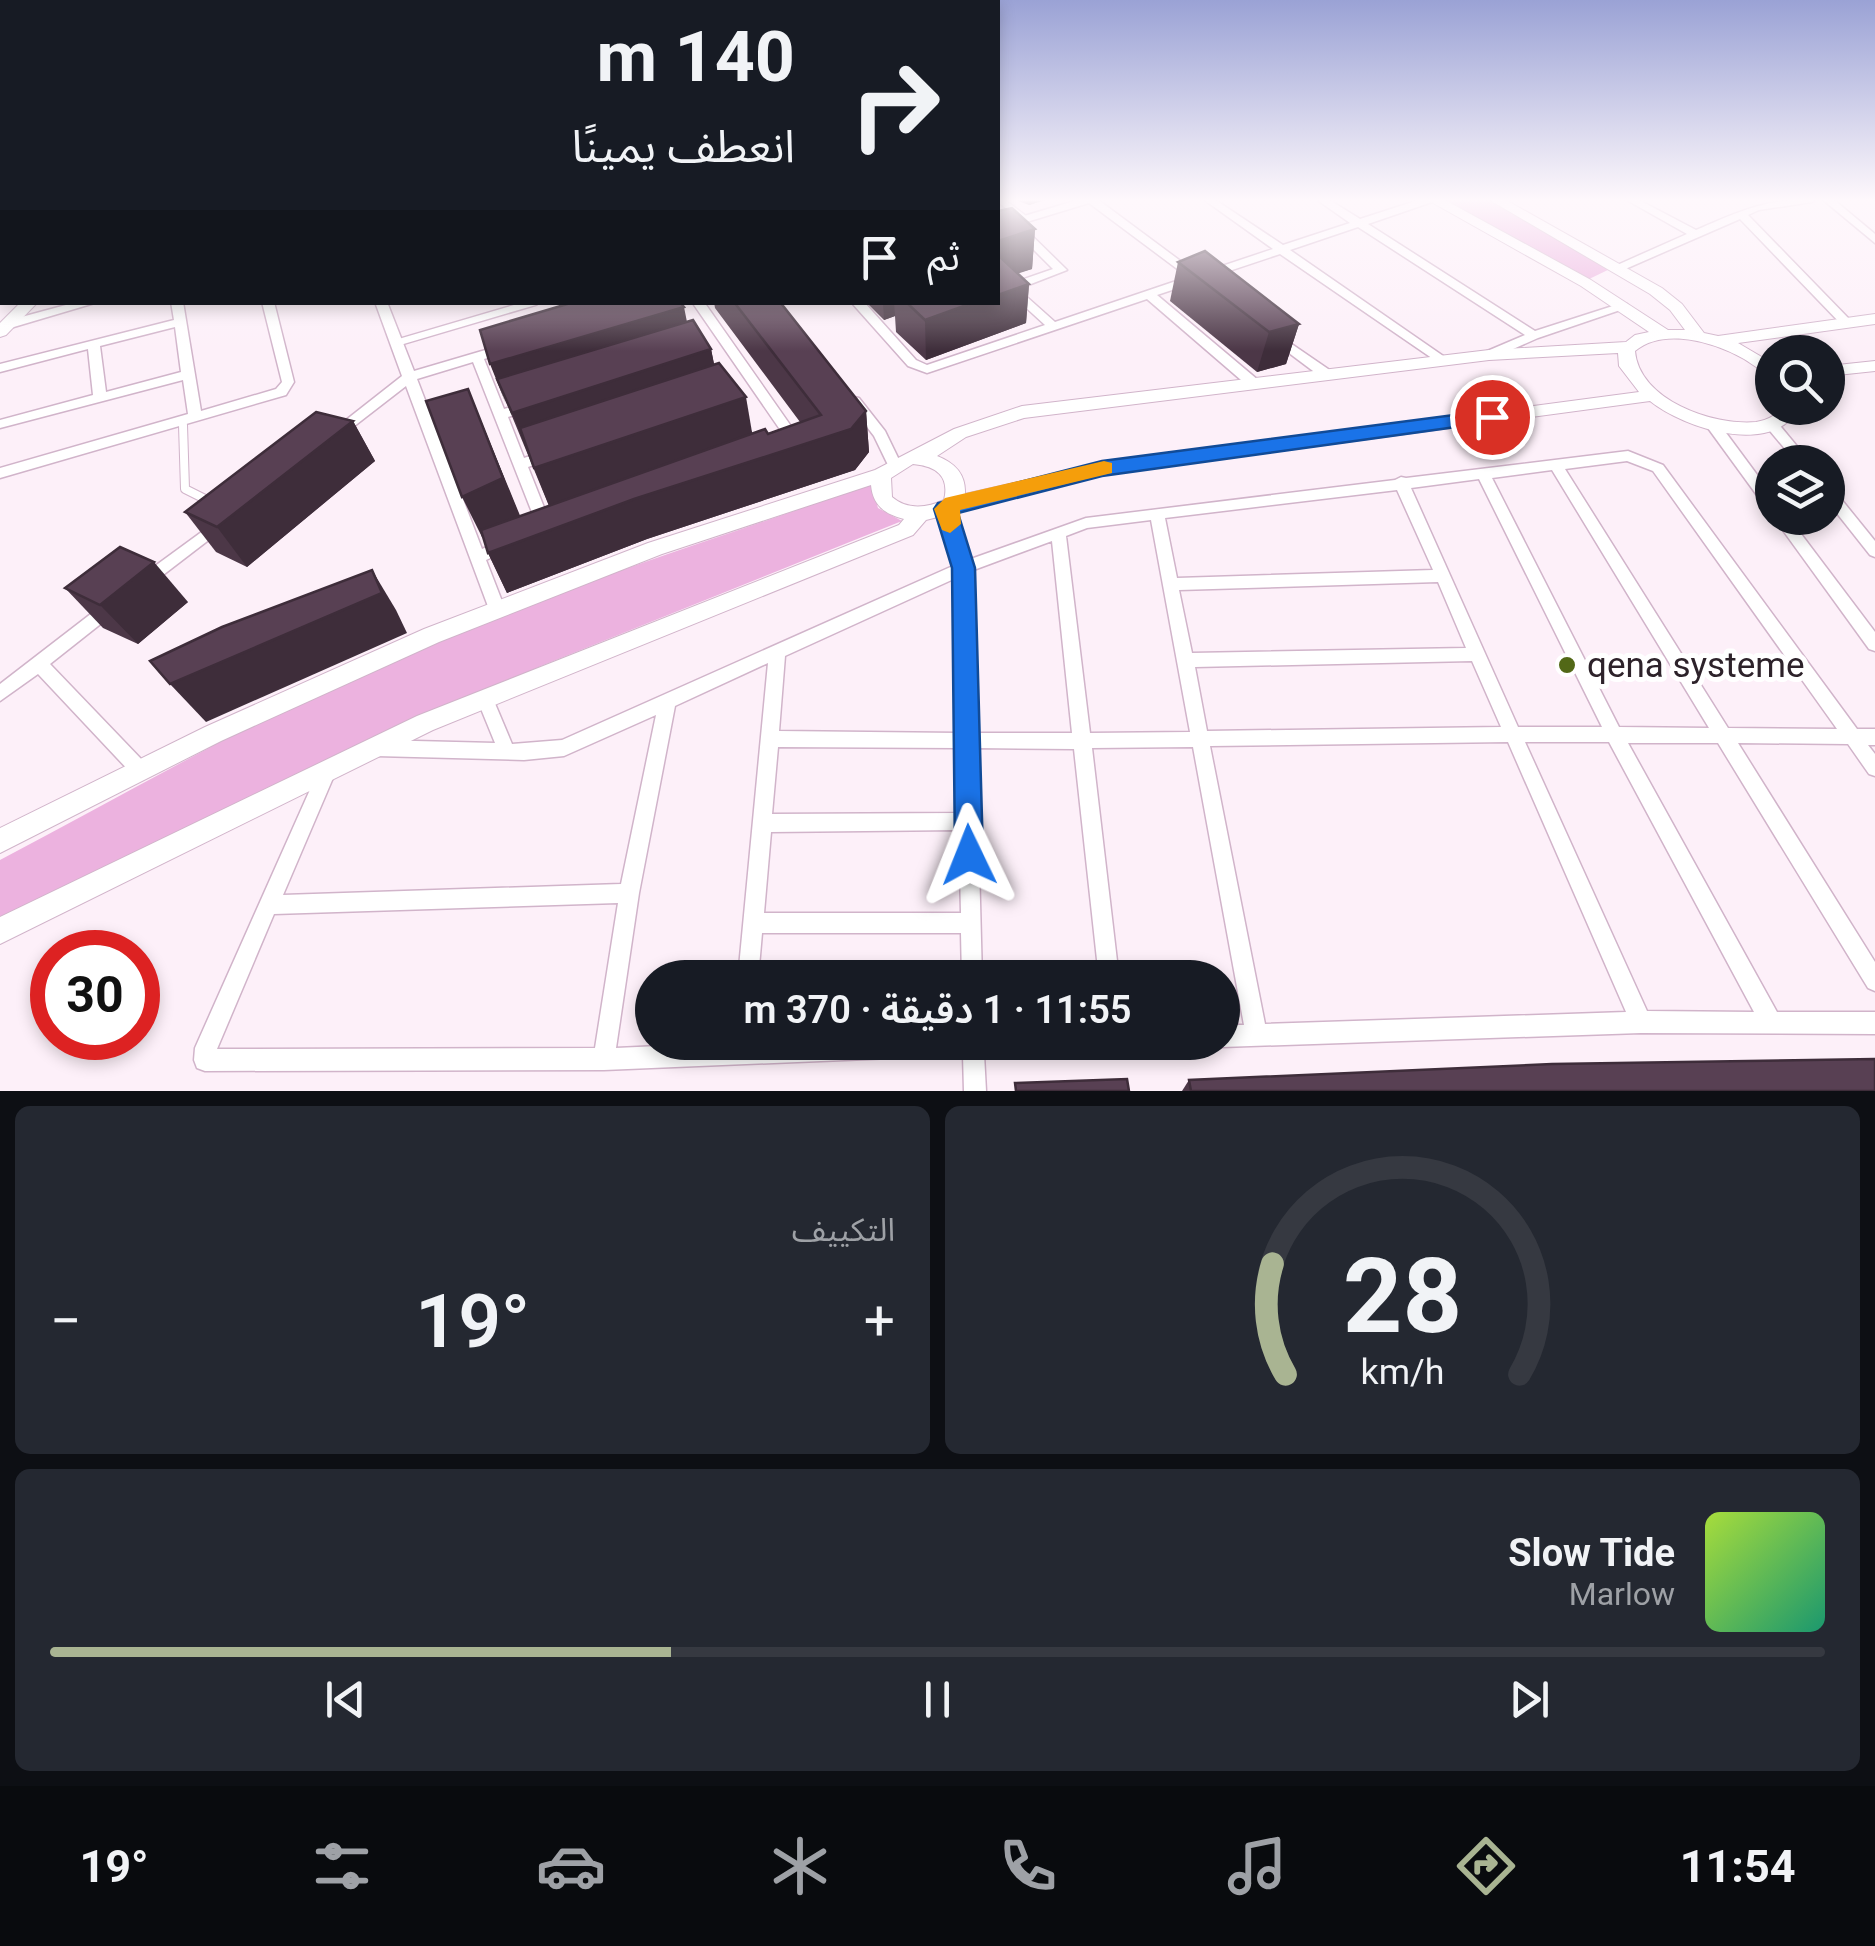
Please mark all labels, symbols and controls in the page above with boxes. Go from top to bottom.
text: 140 m [596,16,795,98]
icon: right [830,40,960,170]
text: انعطف يمينًا [571,120,795,173]
icon: arrive [852,230,907,285]
text: ثم [927,235,960,279]
map controls [1755,335,1845,535]
button: search [1755,335,1845,425]
pin [1450,375,1535,460]
icon: arrive [1465,390,1520,445]
button: layers [1755,445,1845,535]
place label: qena systeme [1587,645,1804,686]
marker: qena systeme [1556,654,1578,676]
position arrow [917,803,1021,907]
speed limit sign: 30 [30,930,160,1060]
text: 11:55 · 1 دقيقة · 370 m [743,988,1132,1032]
text: التكييف [792,1211,895,1249]
text: 28 [1343,1236,1462,1357]
text: 19° [415,1277,530,1365]
text: − [50,1289,81,1353]
text: + [864,1289,895,1353]
text: km/h [1361,1351,1444,1393]
text: Slow Tide [1508,1531,1675,1575]
text: Marlow [1569,1575,1675,1613]
icon: previous [318,1672,373,1727]
icon: pause [910,1672,965,1727]
icon: next [1502,1672,1557,1727]
icon: filters [307,1831,377,1901]
icon: car [536,1831,606,1901]
icon: climate [765,1831,835,1901]
icon: phone [993,1831,1063,1901]
icon: music [1222,1831,1292,1901]
icon: directions [1451,1831,1521,1901]
text: 19° [79,1840,149,1893]
text: 11:54 [1680,1840,1796,1893]

